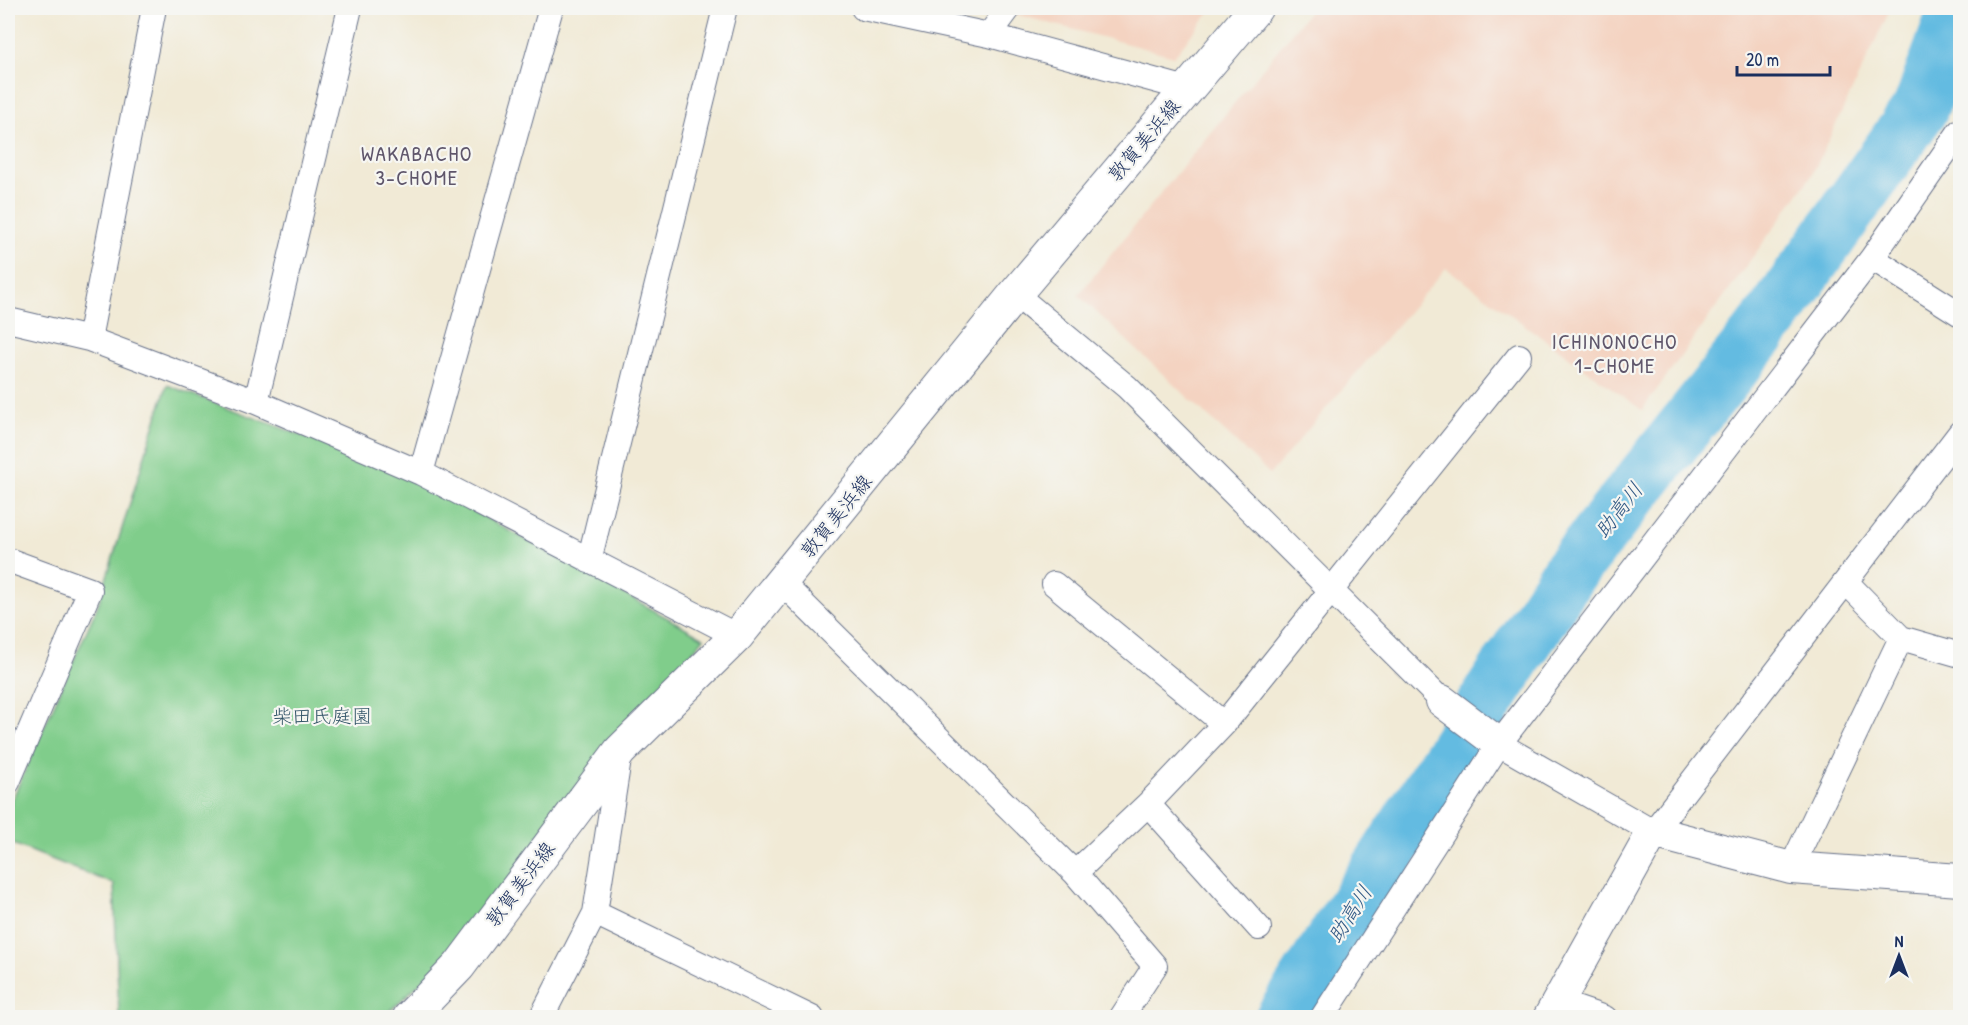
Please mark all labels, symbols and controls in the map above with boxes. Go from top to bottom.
scale bar [1737,39,1830,77]
text: 20 m [1746,47,1779,72]
street label: 敦賀美浜線 [1101,93,1186,187]
district label: WAKABACHO 3-CHOME [361,139,473,192]
district label: ICHINONOCHO 1-CHOME [1552,327,1678,380]
street label: 敦賀美浜線 [794,468,878,563]
water label: 助高川 [1588,476,1649,543]
park label: 柴田氏庭園 [272,702,372,729]
street label: 敦賀美浜線 [479,836,560,932]
water label: 助高川 [1320,879,1379,948]
north arrow [1869,926,1929,986]
text: N [1895,930,1904,952]

